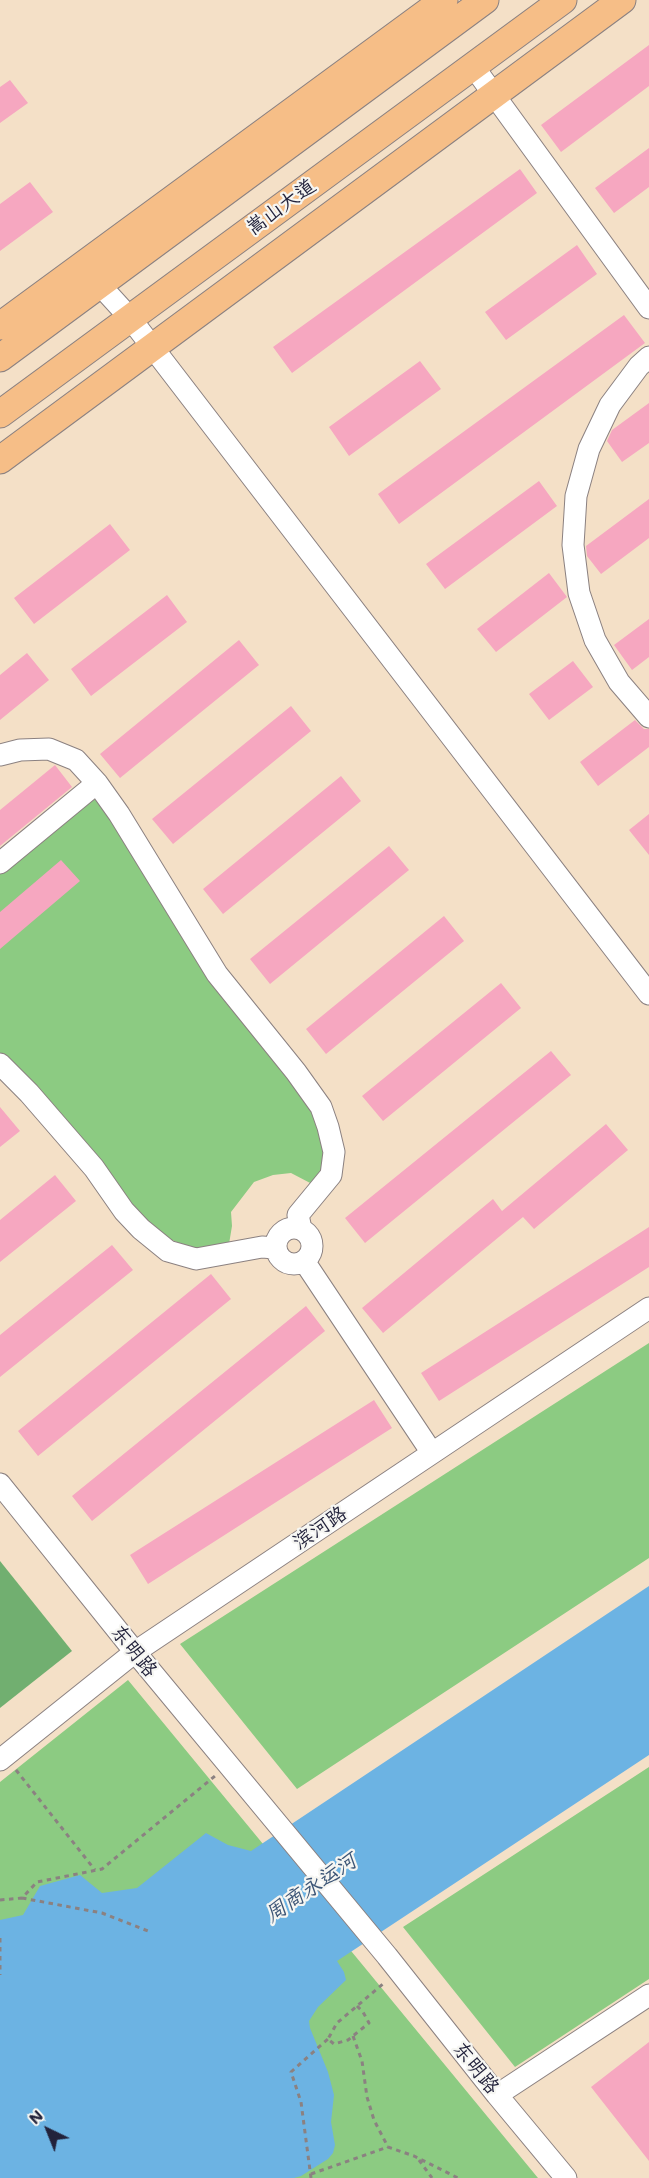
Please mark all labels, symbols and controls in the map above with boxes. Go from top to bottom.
street label: 嵩山大道 [242,174,320,240]
street label: 滨河路 [288,1501,352,1555]
street label: 东明路 [106,1620,162,1682]
water label: 周商永运河 [260,1848,362,1928]
street label: 东明路 [448,2037,504,2099]
north arrow [18,2100,78,2160]
text: N [24,2105,47,2128]

